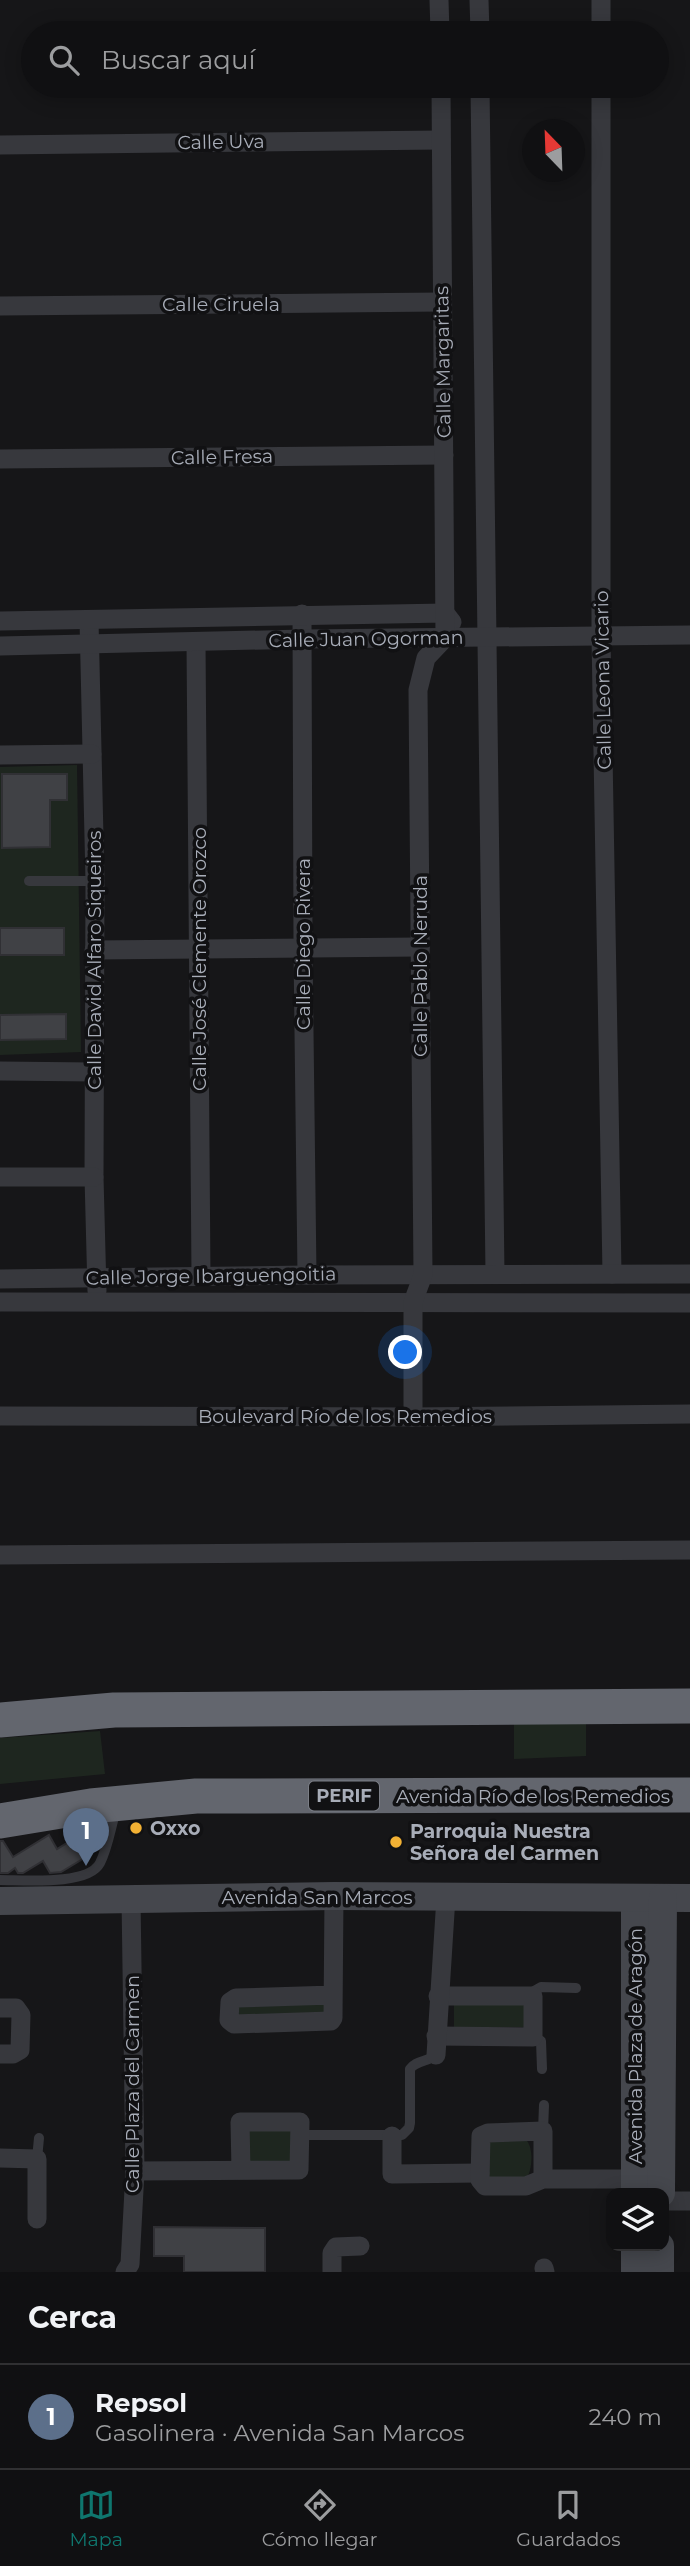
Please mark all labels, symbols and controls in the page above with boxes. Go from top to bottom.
search box [21,21,669,98]
icon: search [45,41,83,79]
text: Buscar aquí [101,44,255,76]
north arrow [522,119,585,182]
street label: Calle Uva [177,130,265,154]
street label: Calle Margaritas [430,286,456,438]
street label: Calle Ciruela [162,293,280,316]
street label: Calle Fresa [171,445,273,469]
street label: Calle Leona Vicario [590,590,616,770]
street label: Calle Juan Ogorman [268,626,464,652]
street label: Calle José Clemente Orozco [188,827,211,1091]
street label: Calle David Alfaro Siqueiros [83,830,106,1090]
street label: Calle Diego Rivera [292,858,315,1030]
street label: Calle Pablo Neruda [409,875,432,1057]
street label: Calle Jorge Ibarguengoitia [85,1262,337,1290]
your location [388,1335,422,1369]
street label: Boulevard Río de los Remedios [198,1405,492,1428]
road number: PERIF [309,1781,379,1810]
street label: Avenida Río de los Remedios [396,1785,670,1808]
pin: 1 [63,1808,109,1866]
place label: Oxxo [150,1817,201,1840]
marker: Oxxo [128,1820,144,1836]
place label: Parroquia Nuestra Señora del Carmen [410,1820,599,1865]
marker: Parroquia Nuestra Señora del Carmen [388,1834,404,1850]
street label: Avenida San Marcos [222,1886,412,1909]
street label: Avenida Plaza de Aragón [624,1928,647,2164]
street label: Calle Plaza del Carmen [121,1975,144,2193]
map controls [606,2188,669,2251]
button: layers [606,2188,669,2251]
text: Cerca [28,2299,117,2336]
text: Repsol [95,2387,187,2419]
text: 1 [46,2403,56,2431]
text: 240 m [589,2403,662,2431]
text: Gasolinera · Avenida San Marcos [95,2419,465,2447]
tab: Mapa [69,2486,123,2551]
tab: Cómo llegar [262,2486,377,2551]
tab: Guardados [516,2486,621,2551]

